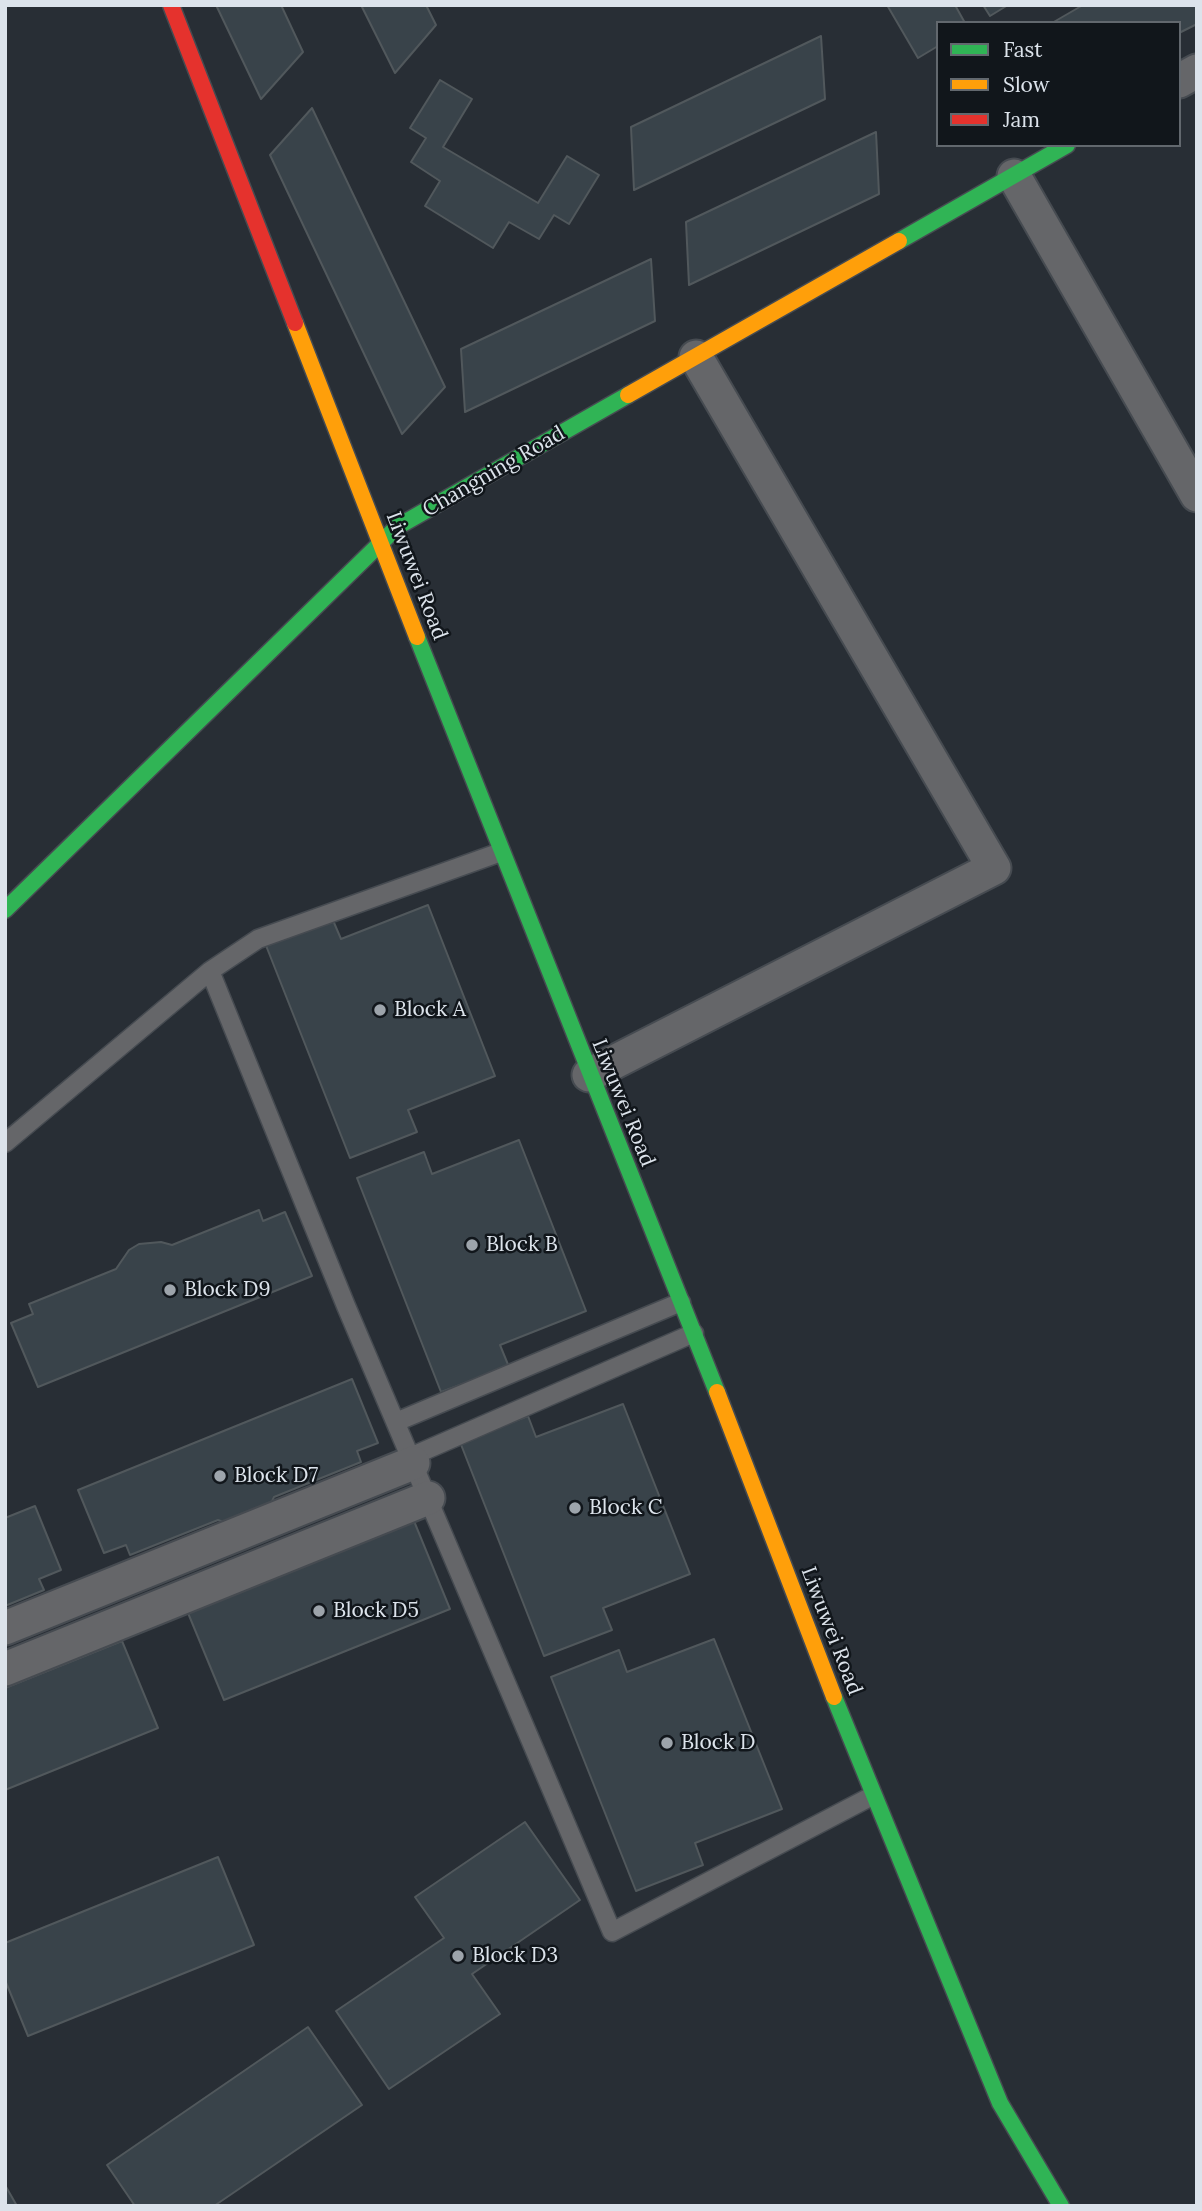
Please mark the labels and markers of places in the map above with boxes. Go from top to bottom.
place label: Block A [394,997,466,1023]
marker: Block A [372,1002,388,1018]
place label: Block B [486,1232,558,1258]
marker: Block B [464,1237,480,1253]
place label: Block D9 [184,1277,271,1303]
marker: Block D9 [162,1282,178,1298]
place label: Block D7 [234,1463,318,1489]
marker: Block D7 [212,1468,228,1484]
place label: Block C [589,1495,663,1521]
marker: Block C [567,1500,583,1516]
place label: Block D5 [333,1598,419,1624]
marker: Block D5 [311,1603,327,1619]
place label: Block D [681,1730,755,1756]
marker: Block D [659,1735,675,1751]
place label: Block D3 [472,1943,558,1969]
marker: Block D3 [450,1948,466,1964]

